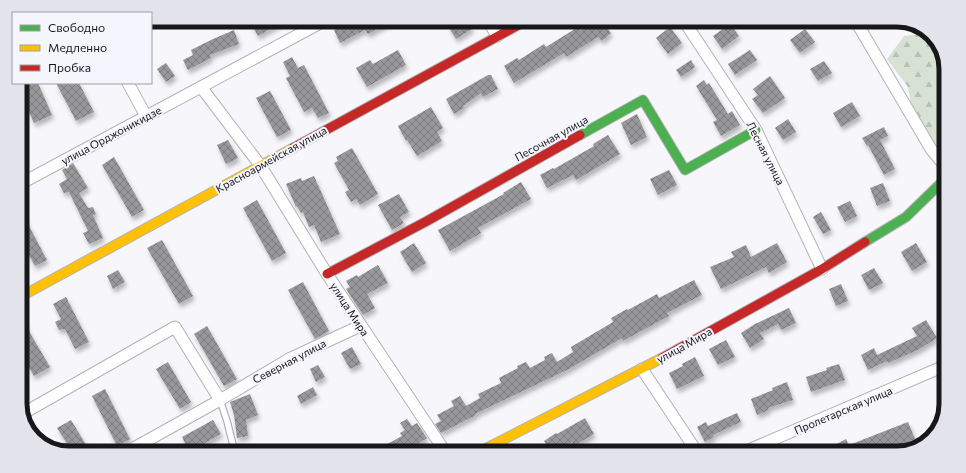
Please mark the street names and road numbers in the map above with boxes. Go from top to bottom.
street label: улица Орджоникидзе [59,103,163,167]
street label: Песочная улица [512,112,590,164]
street label: Лесная улица [744,119,788,187]
street label: Красноармейская улица [213,123,329,195]
street label: улица Мира [328,280,372,338]
street label: улица Мира [654,324,714,366]
street label: Северная улица [250,336,328,386]
street label: Пролетарская улица [792,383,894,437]

